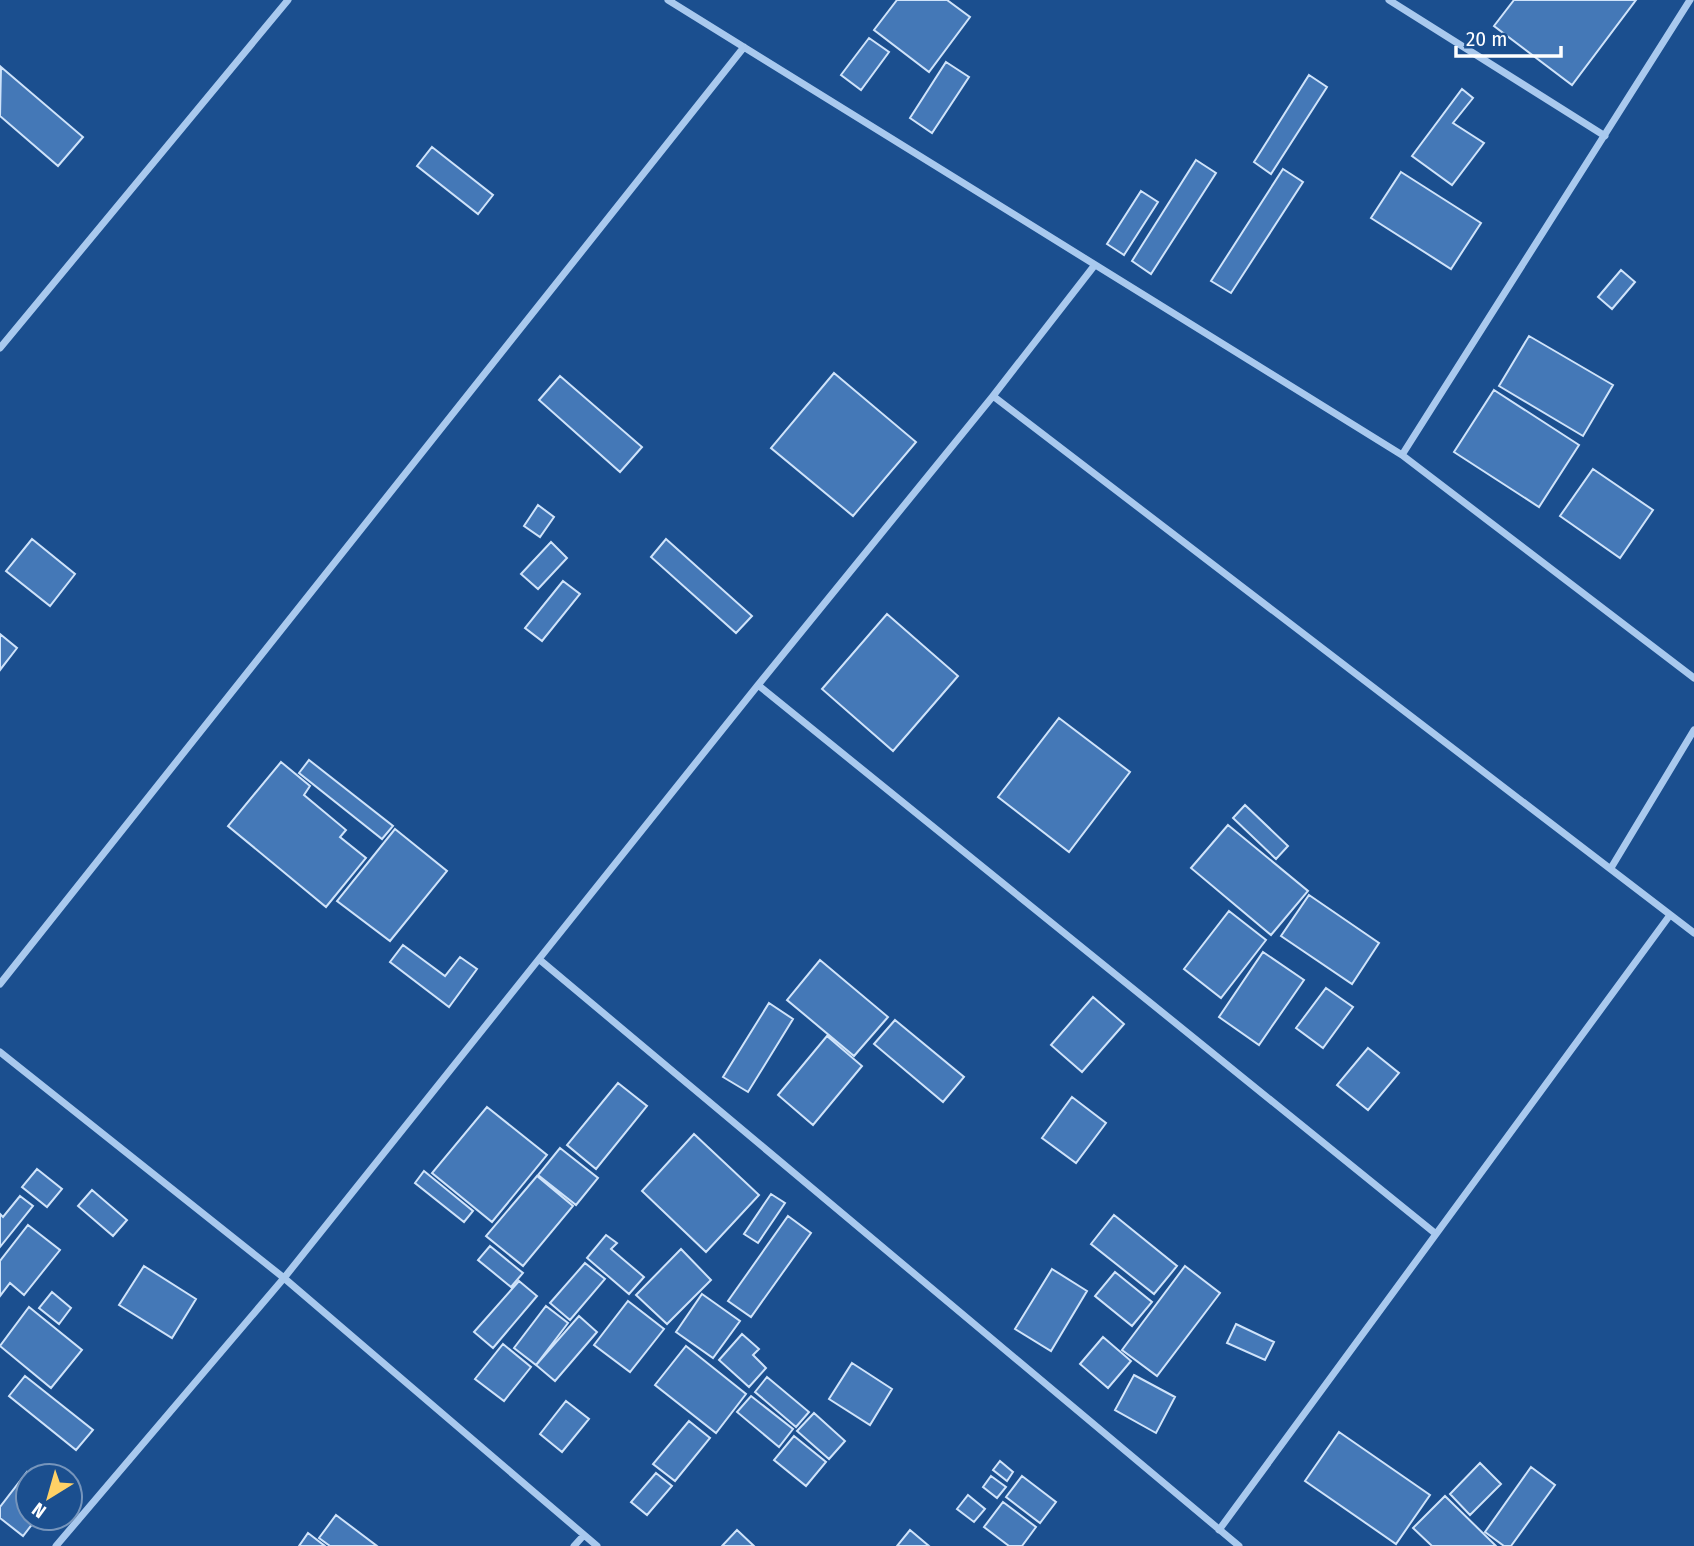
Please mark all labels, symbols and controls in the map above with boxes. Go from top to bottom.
scale bar [1456,14,1561,58]
text: 20 m [1466,26,1507,52]
north arrow [14,1462,84,1532]
text: N [28,1498,51,1523]

